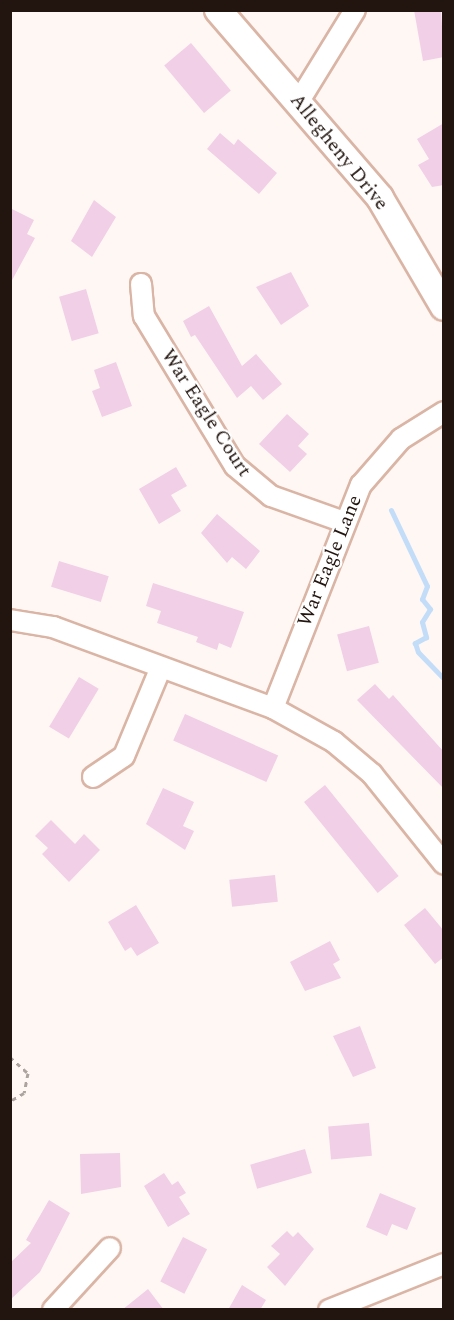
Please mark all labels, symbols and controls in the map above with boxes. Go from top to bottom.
street label: Allegheny Drive [285,89,393,215]
street label: War Eagle Court [156,345,256,481]
street label: War Eagle Lane [293,492,367,630]

